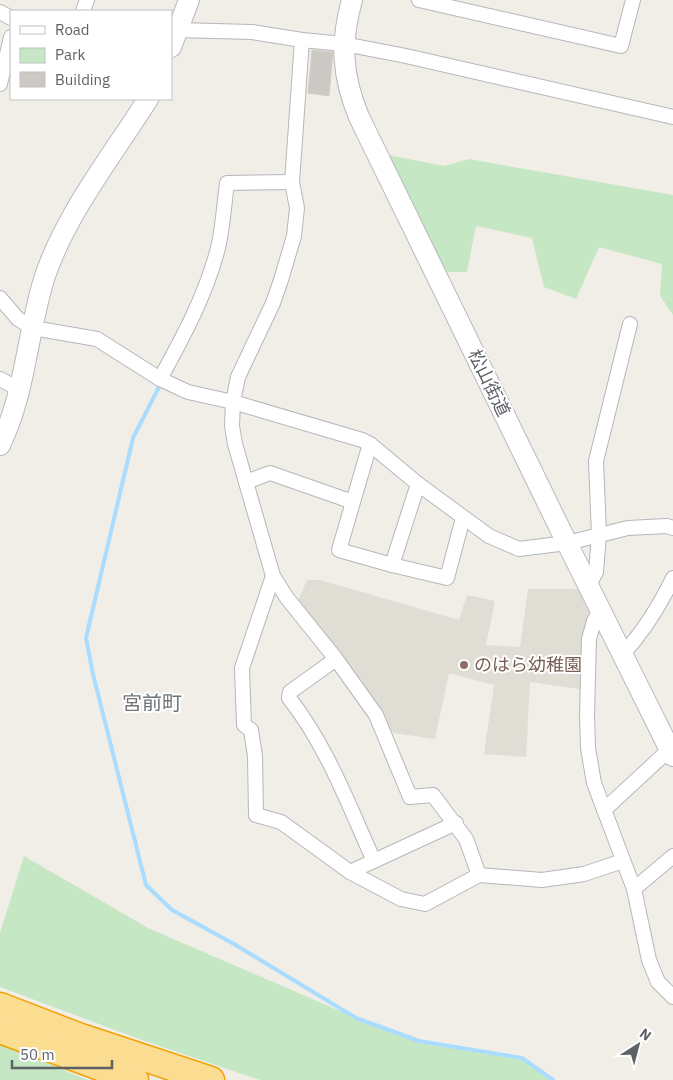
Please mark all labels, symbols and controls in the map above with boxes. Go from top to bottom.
legend [10,10,172,100]
text: Road [55,20,90,39]
text: Park [55,45,85,64]
text: Building [55,70,110,89]
street label: 松山街道 [463,345,516,420]
place label: のはら幼稚園 [474,653,582,676]
marker: のはら幼稚園 [458,659,470,671]
district label: 宮前町 [122,689,182,716]
north arrow [613,1020,663,1070]
text: N [636,1024,655,1045]
scale bar [12,1038,112,1070]
text: 50 m [20,1045,55,1064]

